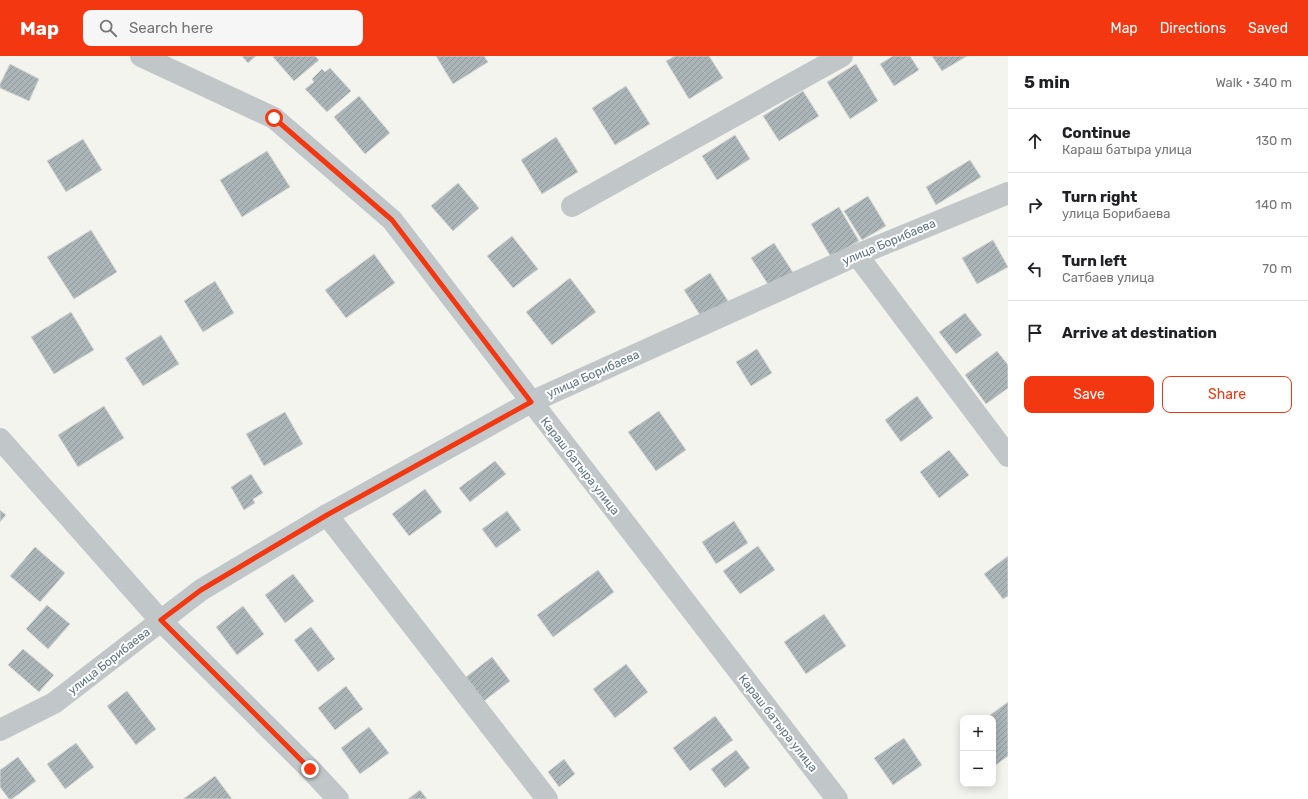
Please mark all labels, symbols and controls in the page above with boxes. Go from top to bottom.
search box [83,10,363,46]
text: Map [20,17,59,40]
icon: search [97,17,119,39]
text: Search here [129,19,213,37]
text: Map [1111,20,1138,37]
text: Directions [1160,20,1226,37]
text: Saved [1248,20,1288,37]
text: 5 min [1024,72,1070,92]
text: Walk · 340 m [1215,75,1292,90]
route start [265,109,283,127]
text: Continue [1062,124,1131,142]
icon: ahead [1024,130,1046,152]
text: 130 m [1256,133,1292,148]
text: Караш батыра улица [1062,142,1192,157]
text: Turn right [1062,188,1137,206]
icon: right [1024,194,1046,216]
text: 140 m [1255,197,1292,212]
text: улица Борибаева [1062,206,1171,221]
street label: улица Борибаева [840,216,938,268]
text: Turn left [1062,252,1127,270]
icon: left [1024,258,1046,280]
text: 70 m [1262,261,1292,276]
text: Сатбаев улица [1062,270,1154,285]
icon: arrive [1024,322,1046,344]
text: Arrive at destination [1062,324,1217,342]
street label: улица Борибаева [544,347,642,401]
button: Save [1024,376,1154,413]
button: Share [1162,376,1292,413]
street label: Караш батыра улица [538,414,622,518]
street label: улица Борибаева [65,625,153,697]
street label: Караш батыра улица [736,671,820,775]
map controls [960,715,996,787]
button: + [960,715,996,751]
button: − [960,751,996,787]
route end [301,760,319,778]

